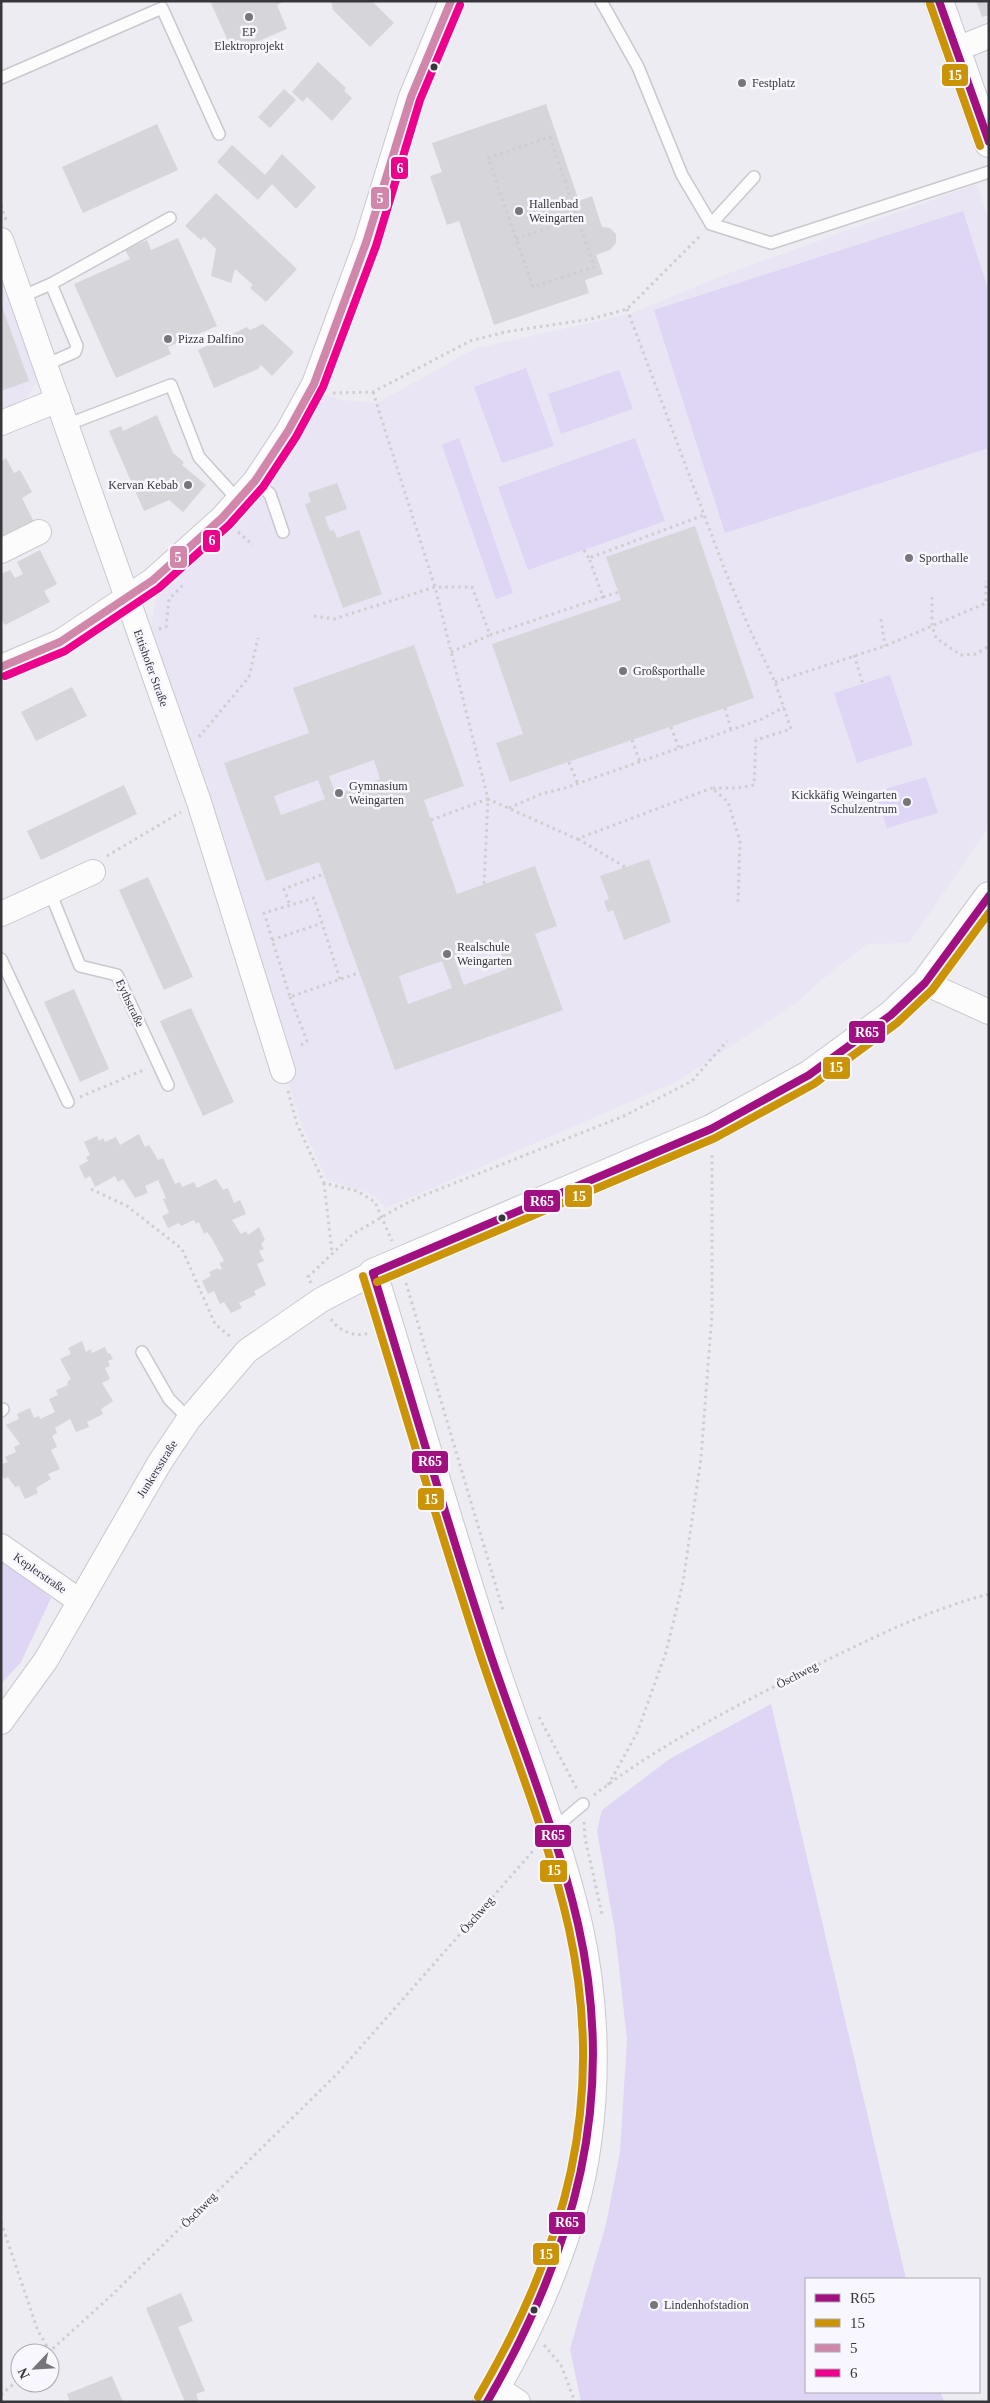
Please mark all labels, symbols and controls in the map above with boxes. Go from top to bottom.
marker: EP Elektroprojekt [243,11,255,23]
place label: EP Elektroprojekt [214,25,284,53]
unlabelled marker [429,62,439,72]
line badge: 15 [941,63,969,87]
text: 15 [948,68,962,83]
place label: Festplatz [752,76,795,90]
marker: Festplatz [736,77,748,89]
line badge: 6 [390,156,409,180]
text: 6 [397,161,404,176]
line badge: 5 [370,186,390,210]
text: 5 [377,191,384,206]
place label: Hallenbad Weingarten [529,197,584,225]
marker: Hallenbad Weingarten [513,205,525,217]
place label: Pizza Dalfino [178,332,244,346]
marker: Pizza Dalfino [162,333,174,345]
place label: Kervan Kebab [108,478,178,492]
marker: Kervan Kebab [182,479,194,491]
line badge: 6 [202,529,221,553]
text: 6 [209,533,216,548]
line badge: 5 [169,545,188,569]
text: 5 [175,550,182,565]
place label: Sporthalle [919,551,968,565]
marker: Sporthalle [903,552,915,564]
street label: Ettishofer Straße [131,628,171,708]
place label: Großsporthalle [633,664,705,678]
marker: Großsporthalle [617,665,629,677]
place label: Gymnasium Weingarten [349,779,408,807]
marker: Gymnasium Weingarten [333,787,345,799]
place label: Kickkäfig Weingarten Schulzentrum [791,788,898,816]
marker: Kickkäfig Weingarten Schulzentrum [901,796,913,808]
place label: Realschule Weingarten [457,940,512,968]
marker: Realschule Weingarten [441,948,453,960]
street label: Eythstraße [113,977,147,1029]
line badge: R65 [848,1020,886,1044]
text: R65 [855,1025,879,1040]
line badge: 15 [822,1056,851,1080]
text: 15 [829,1060,843,1075]
line badge: 15 [564,1184,593,1208]
line badge: R65 [523,1189,561,1213]
text: 15 [572,1189,586,1204]
text: R65 [530,1194,554,1209]
unlabelled marker [497,1213,507,1223]
street label: Junkersstraße [134,1438,180,1500]
line badge: R65 [411,1450,449,1474]
text: R65 [418,1454,442,1469]
line badge: 15 [417,1487,445,1511]
text: 15 [424,1492,438,1507]
street label: Keplerstraße [11,1550,69,1596]
street label: Öschweg [774,1659,820,1691]
line badge: R65 [534,1824,572,1848]
text: R65 [541,1828,565,1843]
line badge: 15 [539,1859,568,1883]
text: 15 [547,1863,561,1878]
street label: Öschweg [457,1894,497,1936]
street label: Öschweg [178,2189,220,2231]
line badge: R65 [548,2211,586,2235]
text: R65 [555,2215,579,2230]
line badge: 15 [532,2242,560,2266]
text: 15 [539,2247,553,2262]
legend [805,2278,980,2393]
text: R65 [850,2290,875,2306]
place label: Lindenhofstadion [664,2298,749,2312]
marker: Lindenhofstadion [648,2299,660,2311]
unlabelled marker [529,2305,539,2315]
text: 15 [850,2315,865,2331]
text: 5 [850,2340,858,2356]
north arrow [10,2343,60,2393]
text: 6 [850,2365,858,2381]
text: N [15,2366,33,2381]

